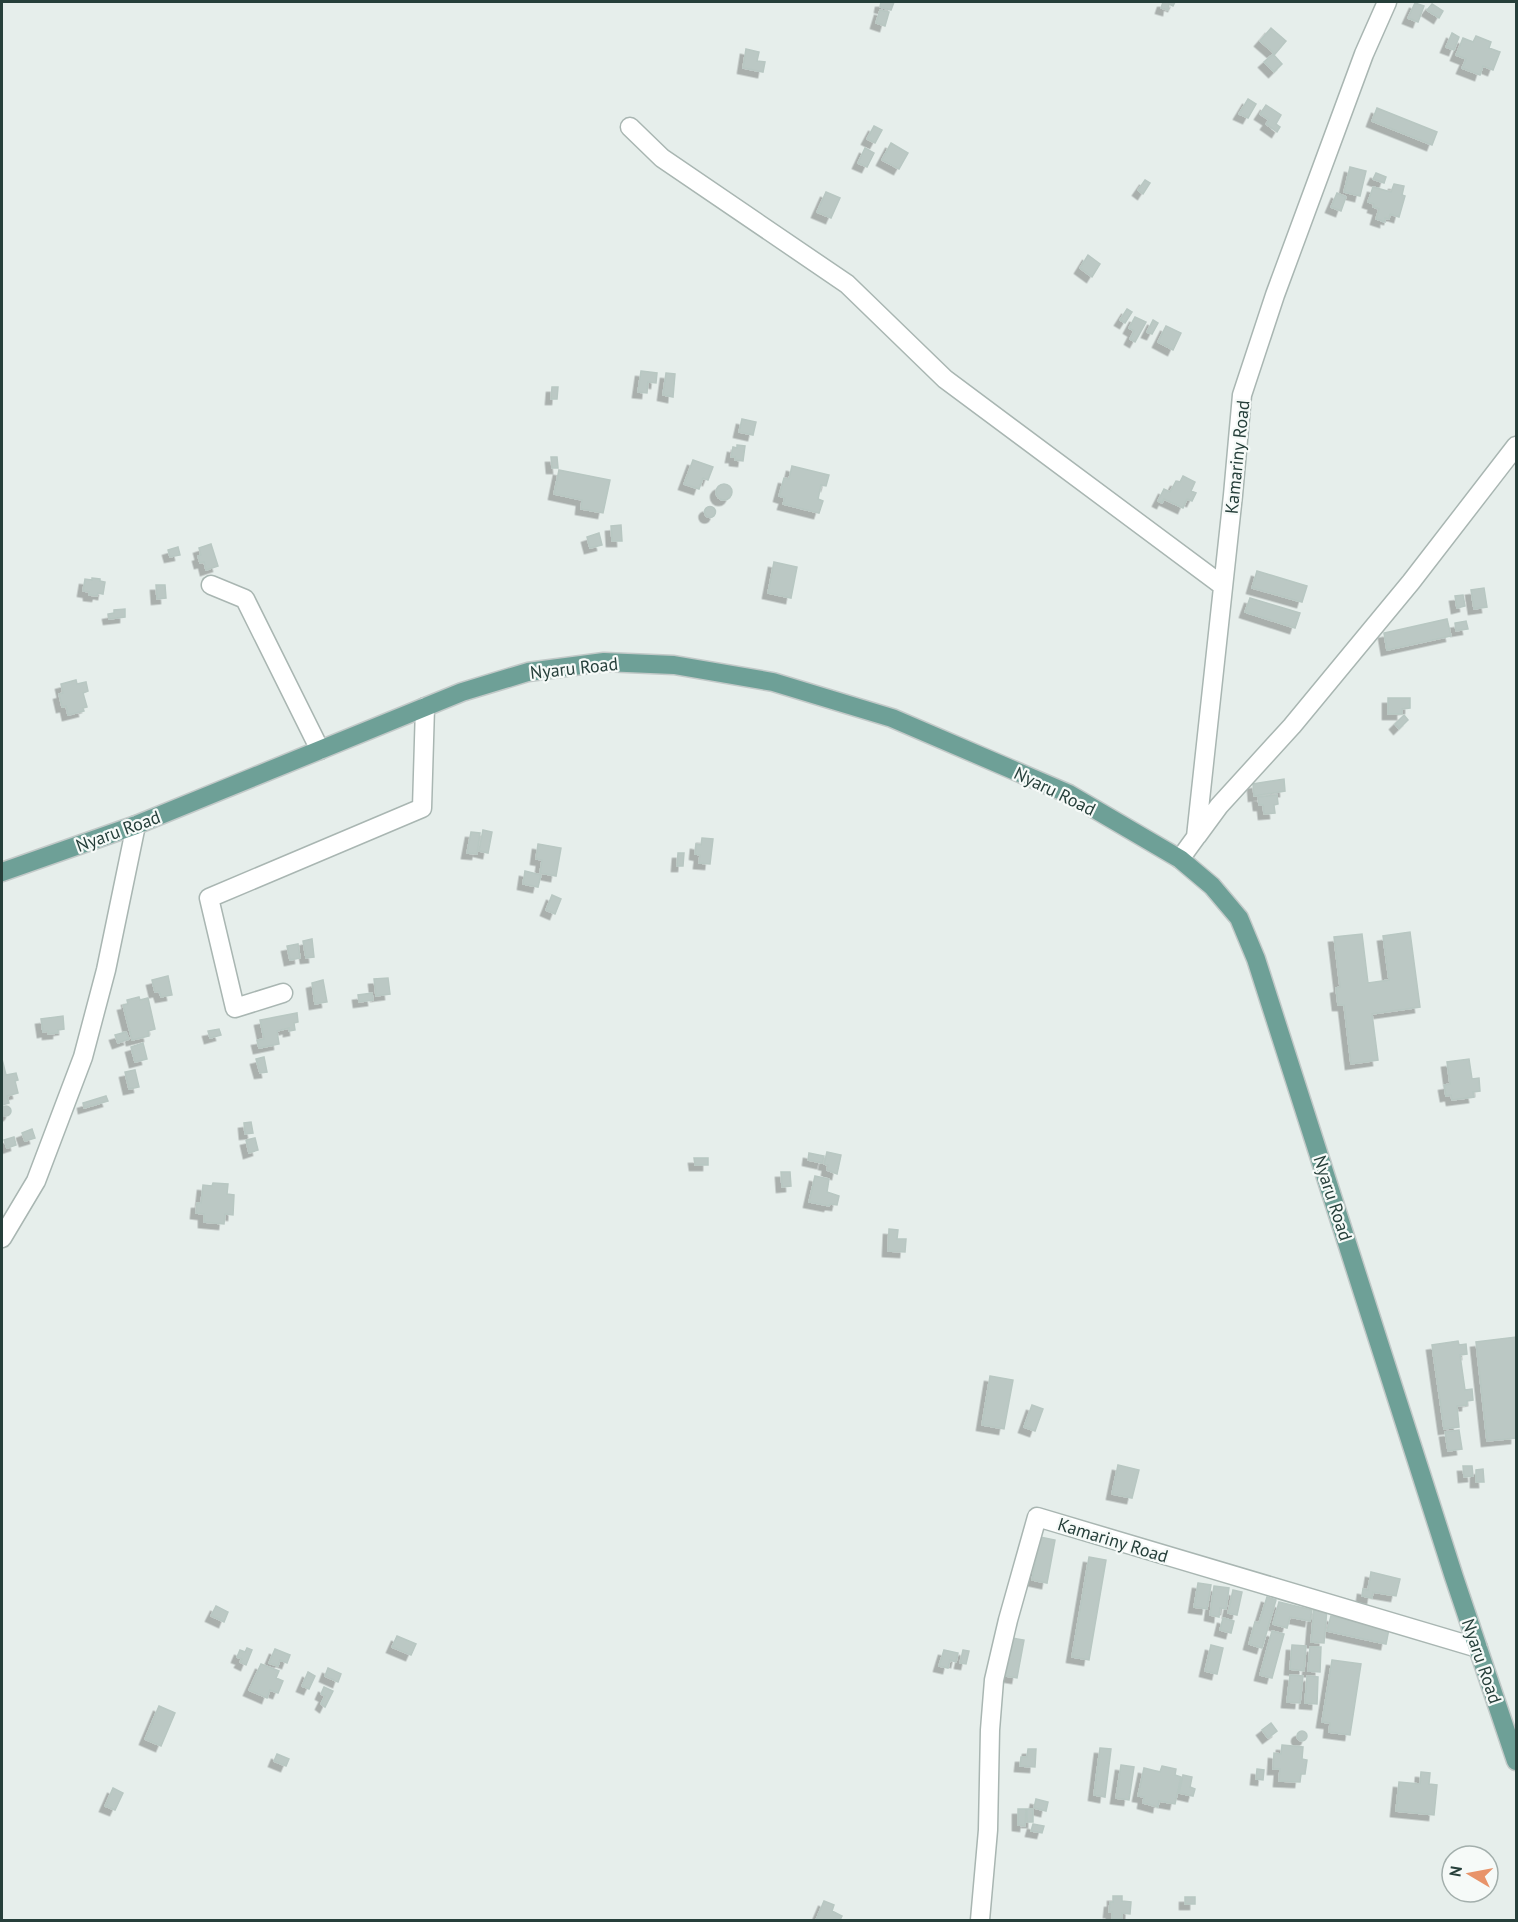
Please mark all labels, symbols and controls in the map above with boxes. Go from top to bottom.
street label: Kamariny Road [1220,399,1254,515]
street label: Nyaru Road [529,652,619,684]
street label: Nyaru Road [1010,761,1100,821]
street label: Nyaru Road [73,805,163,857]
street label: Nyaru Road [1308,1153,1358,1243]
street label: Kamariny Road [1055,1512,1171,1568]
street label: Nyaru Road [1457,1616,1507,1706]
north arrow [1440,1844,1500,1904]
text: N [1444,1864,1466,1878]

